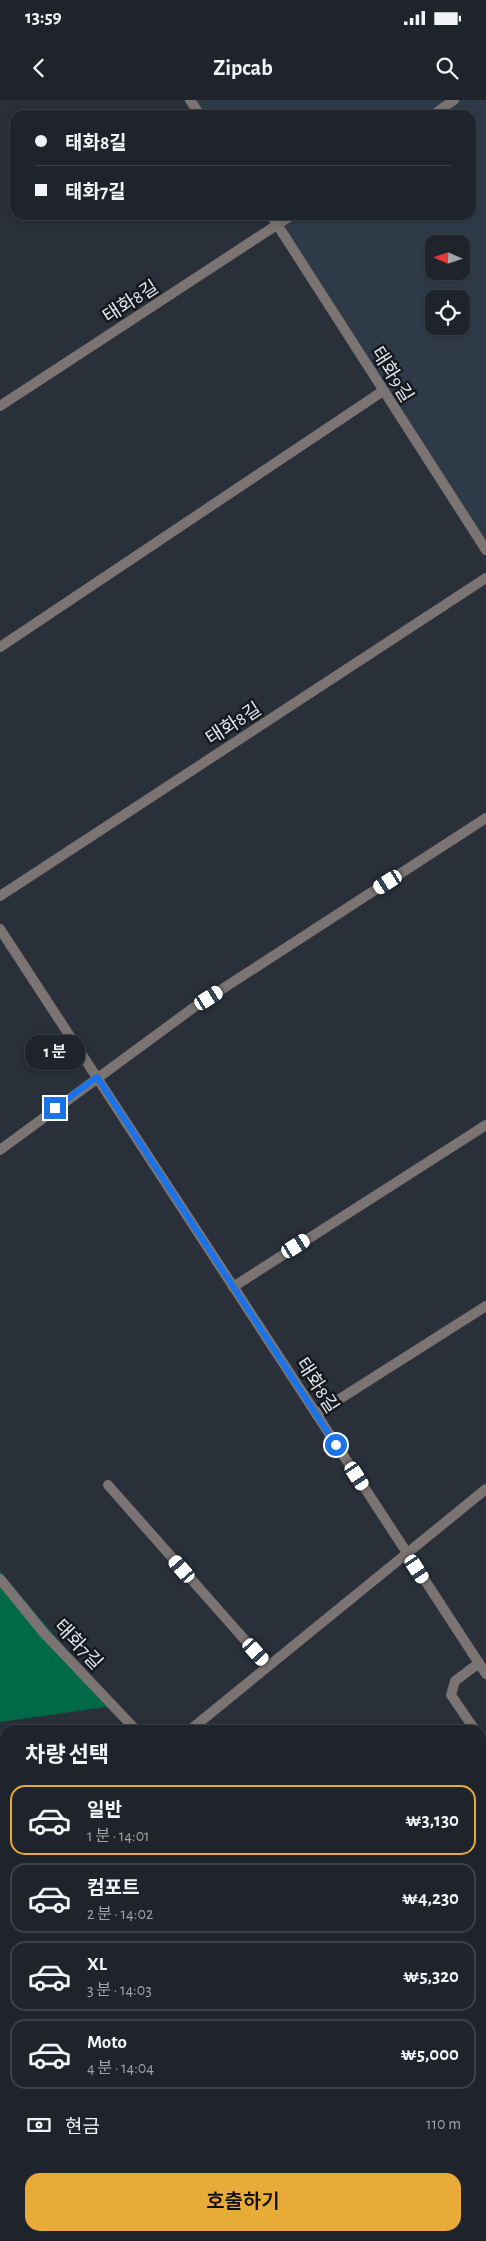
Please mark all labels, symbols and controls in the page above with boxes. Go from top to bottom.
text: 13:59 [25,8,62,27]
icon: back [25,54,53,82]
icon: search [433,54,461,82]
text: Zipcab [213,57,273,79]
text: 태화8길 [65,134,127,153]
text: 태화7길 [65,183,126,202]
north arrow [425,235,470,280]
map controls [425,235,470,335]
street label: 태화8길 [99,277,162,327]
button: locate [425,290,470,335]
street label: 태화9길 [367,343,417,406]
street label: 태화8길 [202,699,265,749]
car [371,868,404,896]
car [192,984,225,1012]
callout: 1 분 [25,1036,85,1070]
text: 1 분 [44,1044,66,1060]
route end [44,1097,66,1119]
car [279,1232,312,1260]
street label: 태화8길 [292,1354,342,1417]
route start [325,1434,347,1456]
car [342,1459,371,1493]
car [402,1552,431,1586]
car [166,1553,197,1585]
street label: 태화7길 [50,1616,106,1674]
car [240,1636,271,1668]
text: 차량 선택 [25,1744,109,1766]
icon: car [27,1798,72,1843]
text: 일반 [87,1801,122,1820]
text: ₩3,130 [405,1811,459,1830]
text: 1 분 · 14:01 [87,1828,150,1844]
icon: car [27,1876,72,1921]
text: 컴포트 [87,1879,139,1898]
text: ₩4,230 [402,1889,459,1908]
text: 2 분 · 14:02 [87,1906,153,1922]
icon: car [27,1954,72,1999]
text: XL [87,1955,107,1974]
text: ₩5,320 [403,1967,459,1986]
text: 3 분 · 14:03 [87,1982,152,1998]
icon: car [27,2032,72,2077]
text: Moto [87,2033,127,2052]
text: ₩5,000 [400,2045,459,2064]
text: 4 분 · 14:04 [87,2060,154,2076]
icon: cash [25,2111,53,2139]
text: 110 m [426,2116,461,2132]
text: 현금 [65,2118,100,2137]
button: 호출하기 [25,2173,461,2231]

